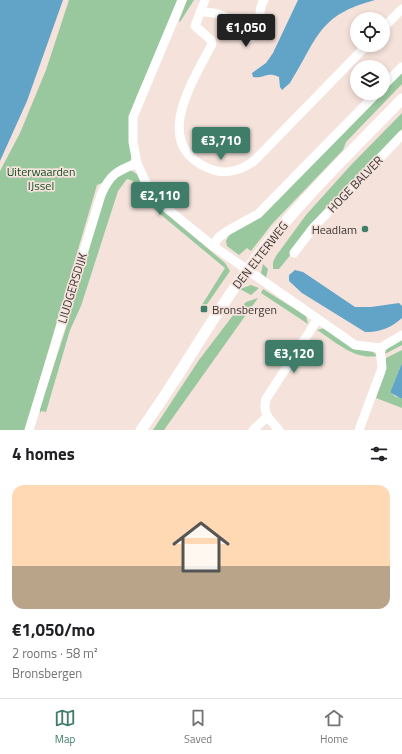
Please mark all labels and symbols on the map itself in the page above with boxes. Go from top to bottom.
pin: €1,050 [213,14,279,48]
pin: €3,710 [188,127,254,161]
street label: HOGE BALVER [323,151,387,217]
park label: Uiterwaarden IJssel [7,162,75,195]
pin: €2,110 [127,182,193,216]
street label: DEN ELTERWEG [227,217,293,293]
place label: Headlam [312,220,357,239]
marker: Headlam [360,224,370,234]
street label: LIUDGERSDIJK [52,250,92,326]
place label: Bronsbergen [212,300,277,319]
marker: Bronsbergen [199,304,209,314]
pin: €3,120 [261,340,327,374]

